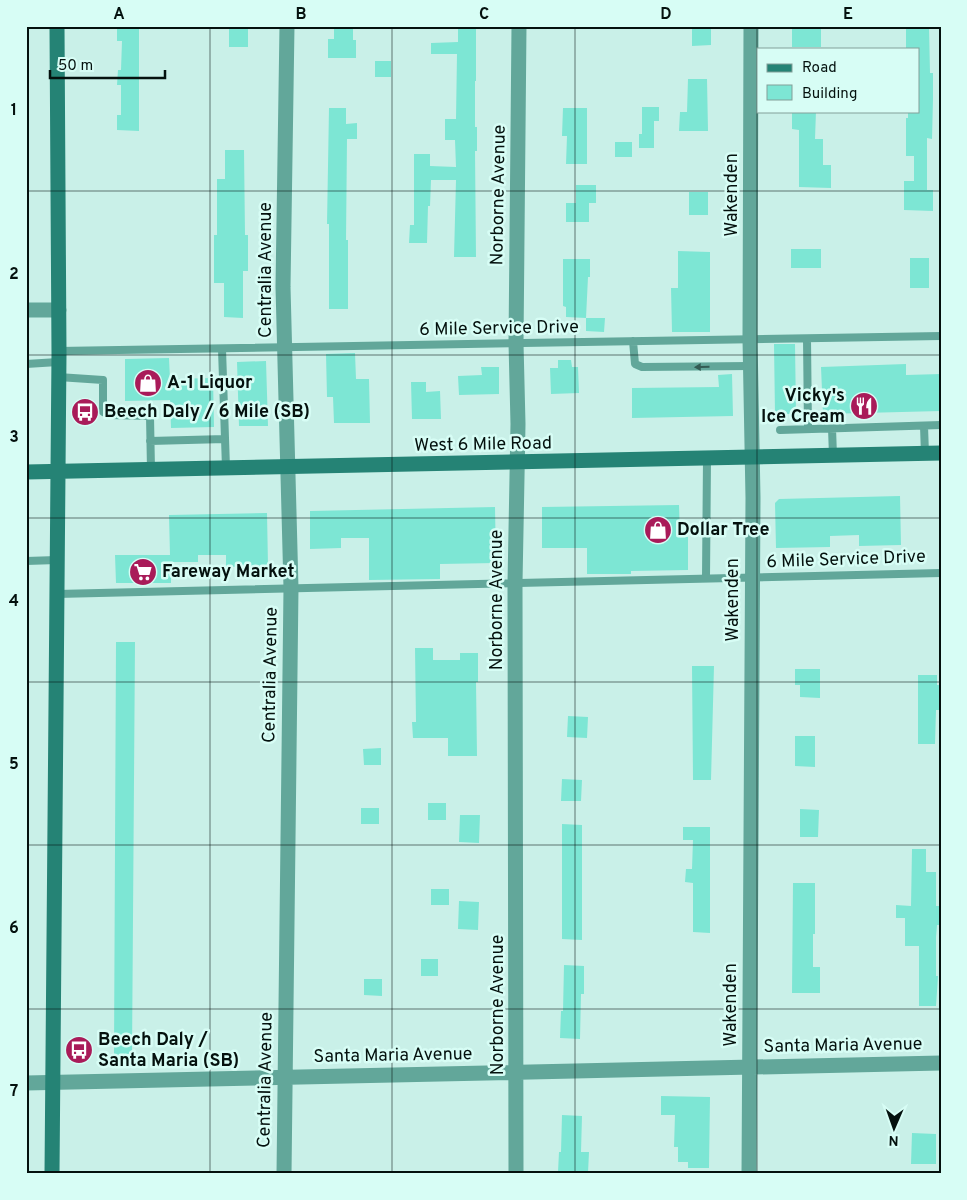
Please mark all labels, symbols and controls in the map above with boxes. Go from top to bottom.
text: A [113,5,125,25]
text: B [295,5,307,25]
text: C [479,5,489,25]
text: D [660,5,672,25]
text: E [843,5,853,25]
scale bar [50,48,165,80]
legend [757,48,920,112]
text: 50 m [58,57,93,76]
text: Road [802,59,837,78]
text: Building [802,85,857,104]
text: 1 [11,101,17,121]
street label: Norborne Avenue [486,124,512,266]
street label: Wakenden [721,153,744,237]
street label: Centralia Avenue [255,202,278,338]
text: 2 [9,265,19,285]
street label: 6 Mile Service Drive [419,316,579,342]
one-way arrow [693,363,709,371]
shop icon: A-1 Liquor [133,368,163,398]
place label: A-1 Liquor [167,372,253,395]
place label: Vicky's Ice Cream [761,385,845,429]
restaurant icon: Vicky's Ice Cream [849,391,879,421]
bus stop icon: Beech Daly / 6 Mile (SB) [70,397,100,427]
place label: Beech Daly / 6 Mile (SB) [104,401,310,424]
text: 3 [9,428,19,448]
street label: West 6 Mile Road [414,432,552,458]
shop icon: Dollar Tree [643,515,673,545]
place label: Dollar Tree [677,519,769,542]
street label: Norborne Avenue [486,530,509,670]
street label: 6 Mile Service Drive [766,546,926,574]
supermarket icon: Fareway Market [128,557,158,587]
street label: Wakenden [722,558,745,642]
place label: Fareway Market [162,561,295,584]
text: 4 [9,592,19,612]
street label: Centralia Avenue [258,607,284,743]
text: 5 [9,755,19,775]
text: 6 [9,919,19,939]
street label: Norborne Avenue [487,935,510,1075]
street label: Wakenden [720,963,743,1047]
street label: Centralia Avenue [253,1012,279,1148]
place label: Beech Daly / Santa Maria (SB) [98,1029,239,1073]
street label: Santa Maria Avenue [763,1033,923,1059]
bus stop icon: Beech Daly / Santa Maria (SB) [64,1035,94,1065]
street label: Santa Maria Avenue [313,1043,473,1069]
text: 7 [10,1082,18,1102]
north arrow [870,1102,920,1152]
text: N [888,1131,899,1148]

